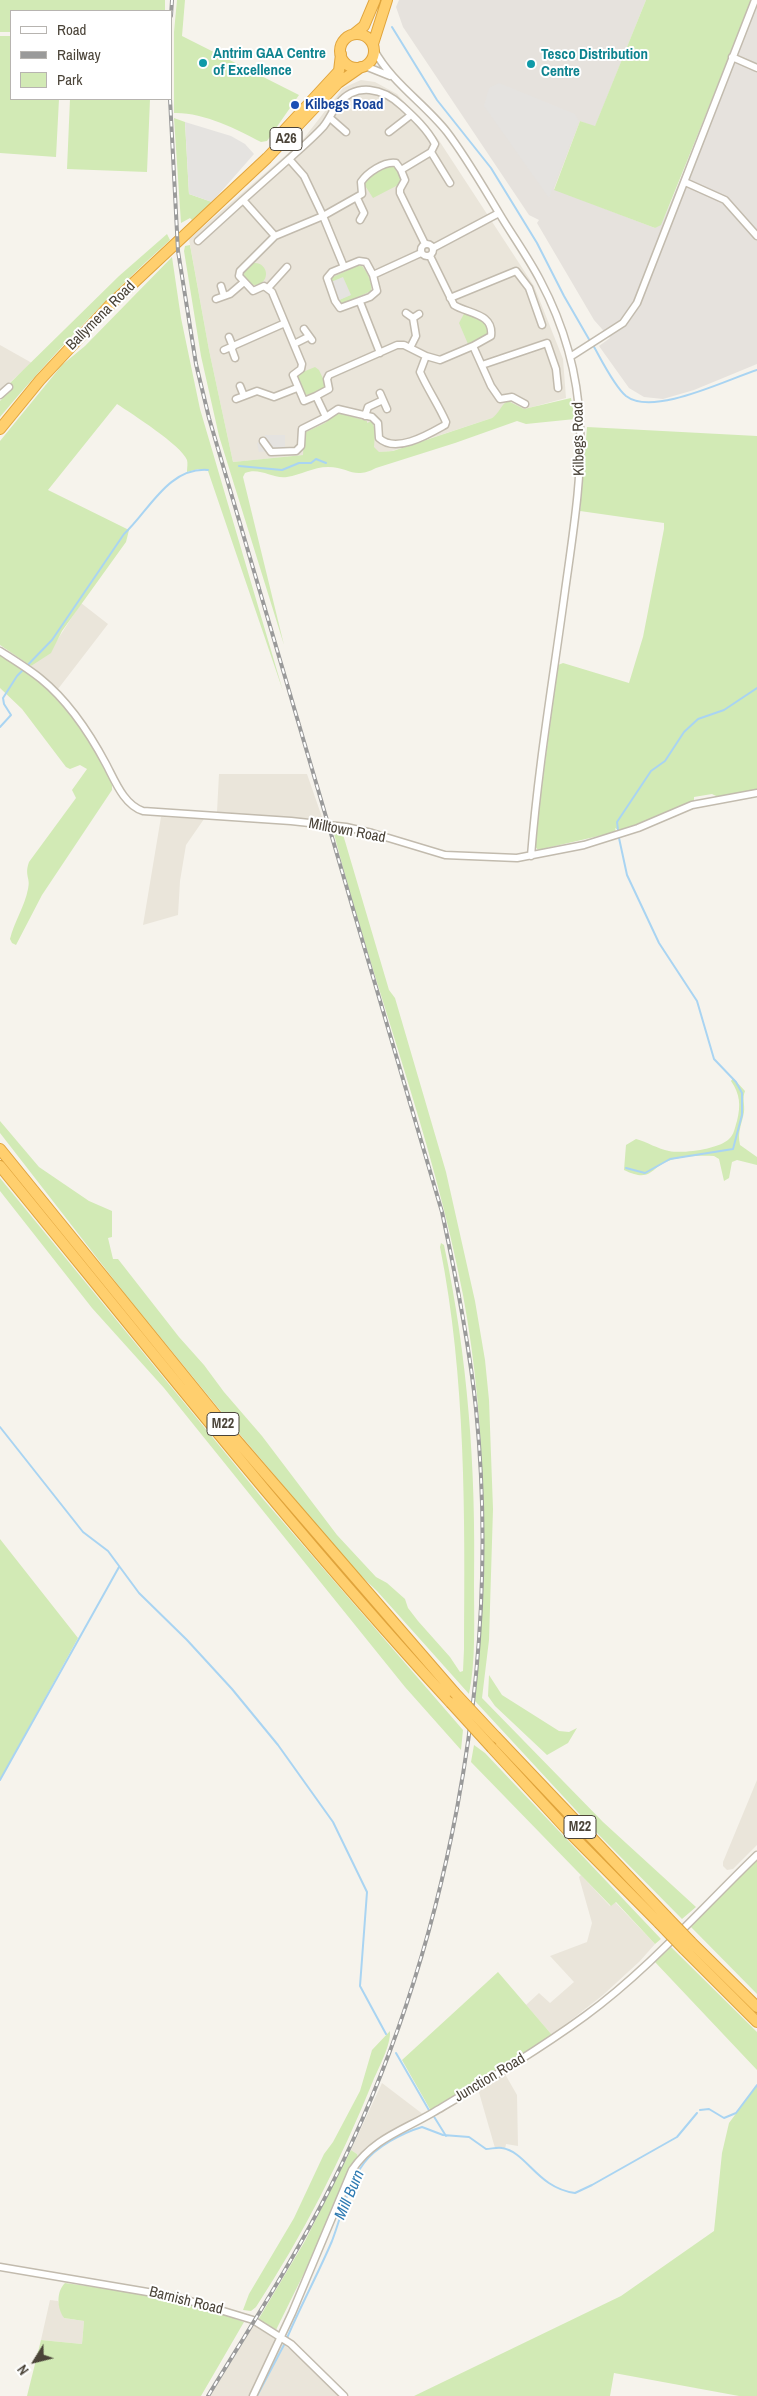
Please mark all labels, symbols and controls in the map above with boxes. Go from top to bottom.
legend [10,10,172,100]
text: Road [57,19,86,40]
text: Railway [57,44,101,65]
place label: Antrim GAA Centre of Excellence [213,45,326,80]
place label: Tesco Distribution Centre [541,46,648,81]
marker: Antrim GAA Centre of Excellence [197,57,209,69]
marker: Tesco Distribution Centre [525,58,537,70]
text: Park [57,69,82,90]
place label: Kilbegs Road [305,96,384,114]
marker: Kilbegs Road [289,99,301,111]
road number: A26 [270,128,302,150]
street label: Ballymena Road [63,278,139,354]
street label: Kilbegs Road [569,402,589,476]
street label: Milltown Road [307,815,387,847]
road number: M22 [207,1412,239,1436]
road number: M22 [564,1815,596,1838]
street label: Junction Road [451,2050,529,2106]
water label: Mill Burn [331,2167,369,2223]
street label: Barnish Road [147,2283,225,2319]
north arrow [10,2336,60,2386]
text: N [13,2361,33,2378]

